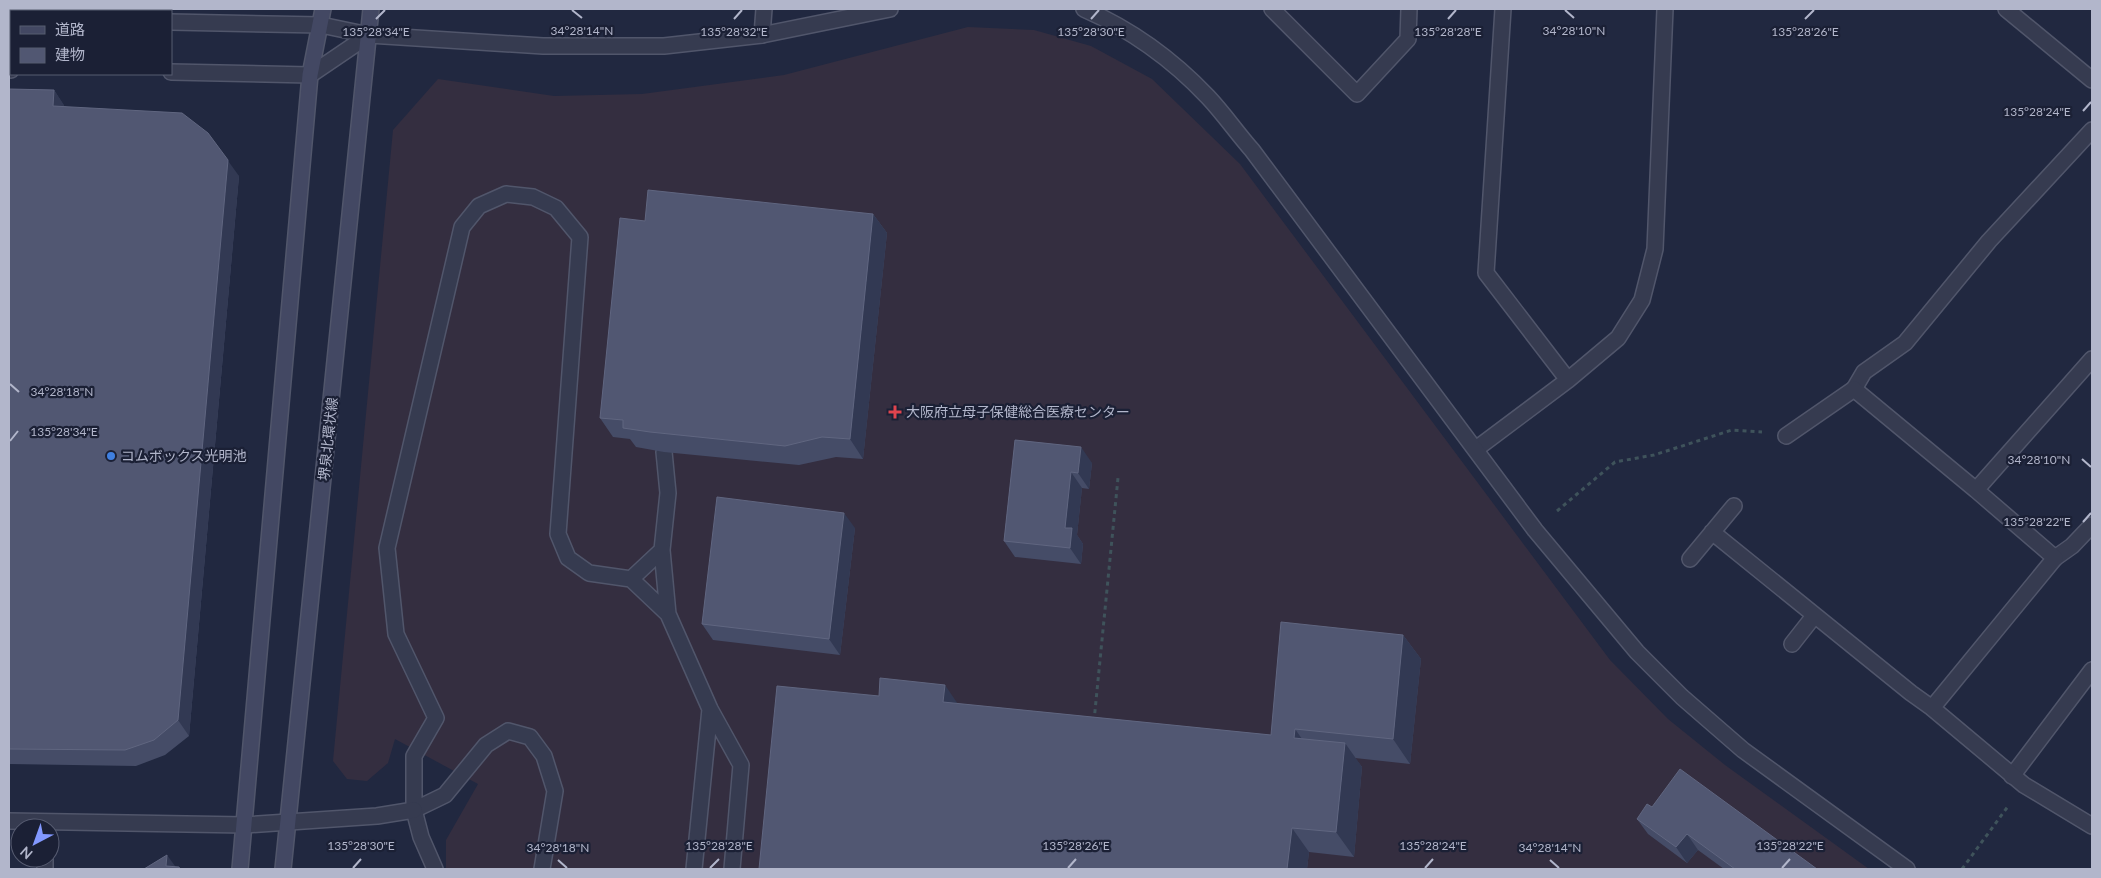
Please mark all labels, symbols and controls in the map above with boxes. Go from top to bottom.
legend [10,10,172,75]
text: 道路 [55,20,85,38]
text: 34°28'14"N [551,23,613,38]
text: 34°28'10"N [1543,23,1605,38]
text: 135°28'34"E [342,24,410,39]
text: 135°28'32"E [700,24,768,39]
text: 135°28'30"E [1057,24,1125,39]
text: 135°28'28"E [1414,24,1482,39]
text: 135°28'26"E [1771,24,1839,39]
text: 建物 [55,45,85,63]
text: 135°28'24"E [2003,104,2071,119]
text: 34°28'18"N [31,384,93,399]
street label: 堺泉北環状線 [315,396,340,482]
place label: 大阪府立母子保健総合医療センター [906,403,1130,420]
marker: 大阪府立母子保健総合医療センター [888,405,902,419]
text: 135°28'34"E [30,424,98,439]
place label: コムボックス光明池 [121,447,247,464]
marker: コムボックス光明池 [105,450,117,462]
text: 34°28'10"N [2008,452,2070,467]
text: 135°28'22"E [2003,514,2071,529]
north arrow [10,818,60,868]
text: 135°28'30"E [327,838,395,853]
text: 135°28'28"E [685,838,753,853]
text: 135°28'26"E [1042,838,1110,853]
text: 135°28'24"E [1399,838,1467,853]
text: 135°28'22"E [1756,838,1824,853]
text: 34°28'18"N [527,840,589,855]
text: 34°28'14"N [1519,840,1581,855]
text: N [16,843,36,863]

